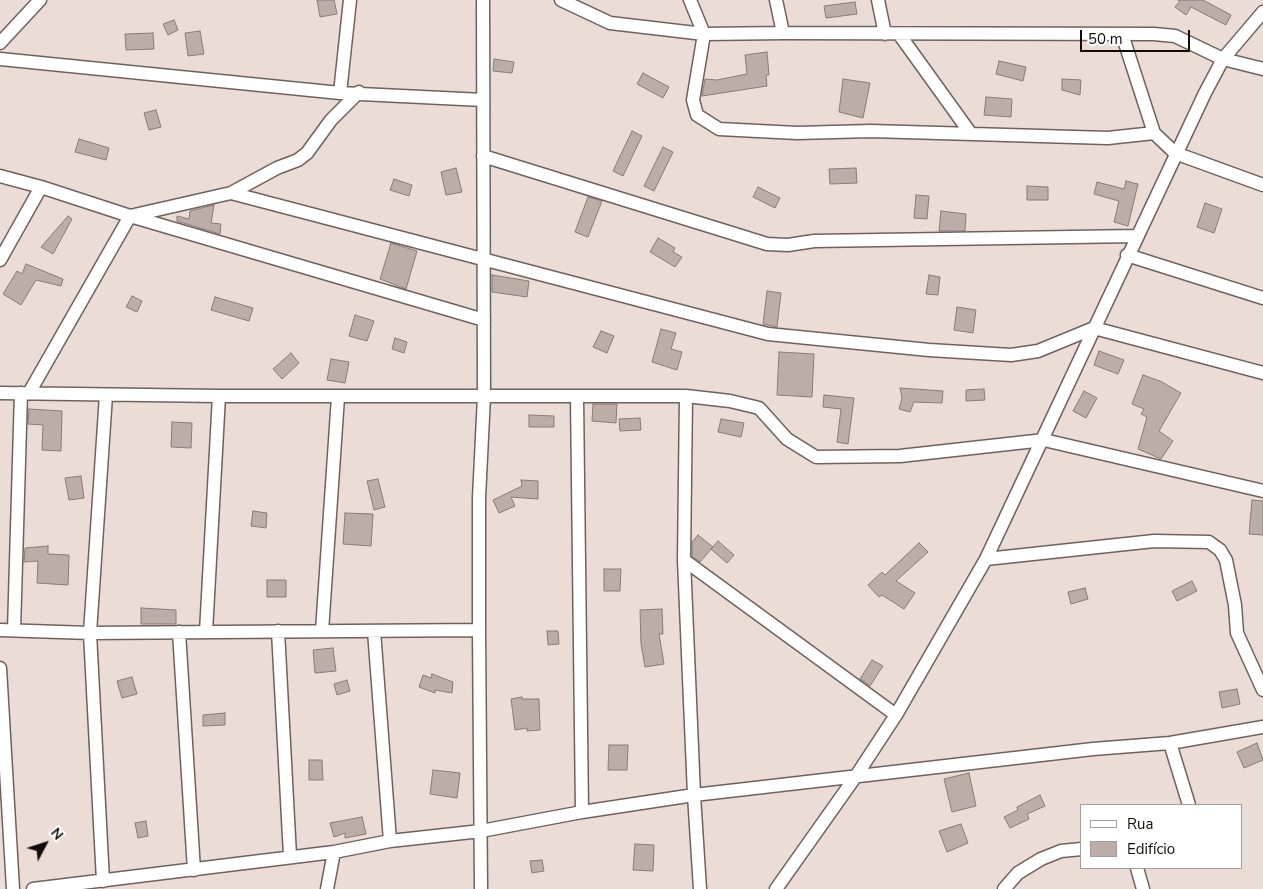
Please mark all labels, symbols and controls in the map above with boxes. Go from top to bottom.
scale bar [1083,20,1193,52]
text: 50 m [1088,29,1123,49]
legend [1080,804,1243,869]
text: Rua [1127,814,1153,834]
north arrow [20,819,70,869]
text: N [46,824,68,844]
text: Edifício [1127,839,1175,859]

